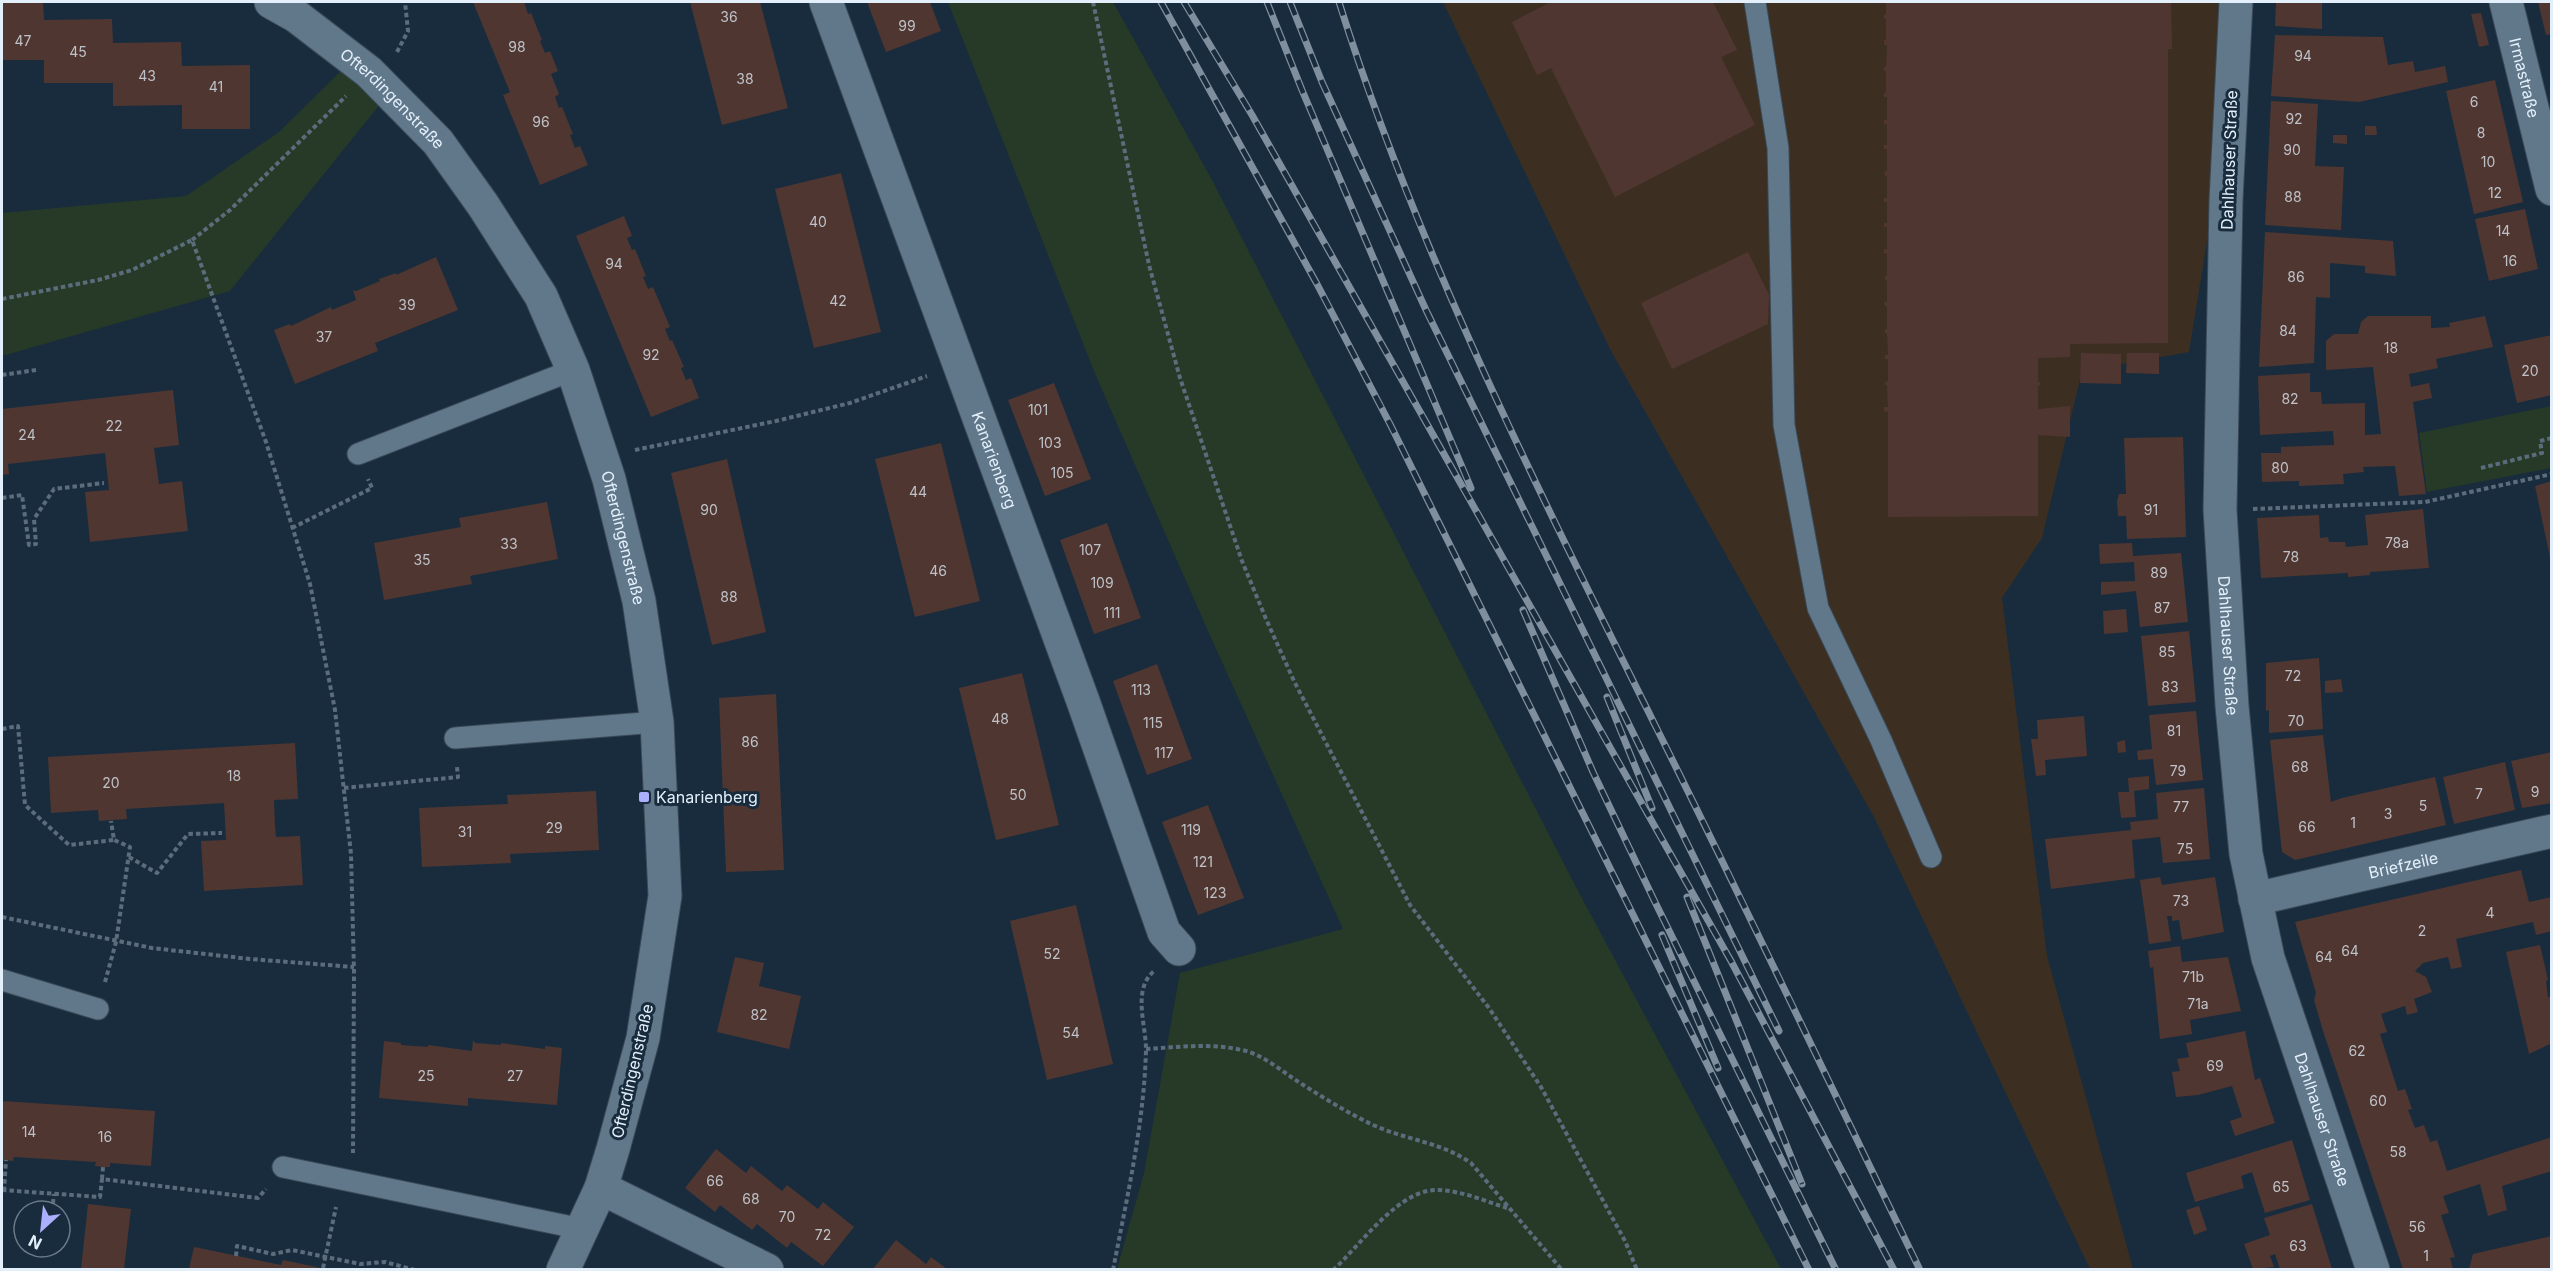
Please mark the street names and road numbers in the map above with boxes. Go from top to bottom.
street label: Irmastraße [2505,36,2544,120]
street label: Ofterdingenstraße [336,44,449,152]
street label: Dahlhauser Straße [2217,90,2241,230]
street label: Kanarienberg [967,409,1021,511]
street label: Ofterdingenstraße [597,468,650,607]
street label: Dahlhauser Straße [2214,575,2243,716]
street label: Briefzeile [2366,847,2440,883]
street label: Ofterdingenstraße [607,1002,657,1140]
street label: Dahlhauser Straße [2291,1050,2354,1189]

